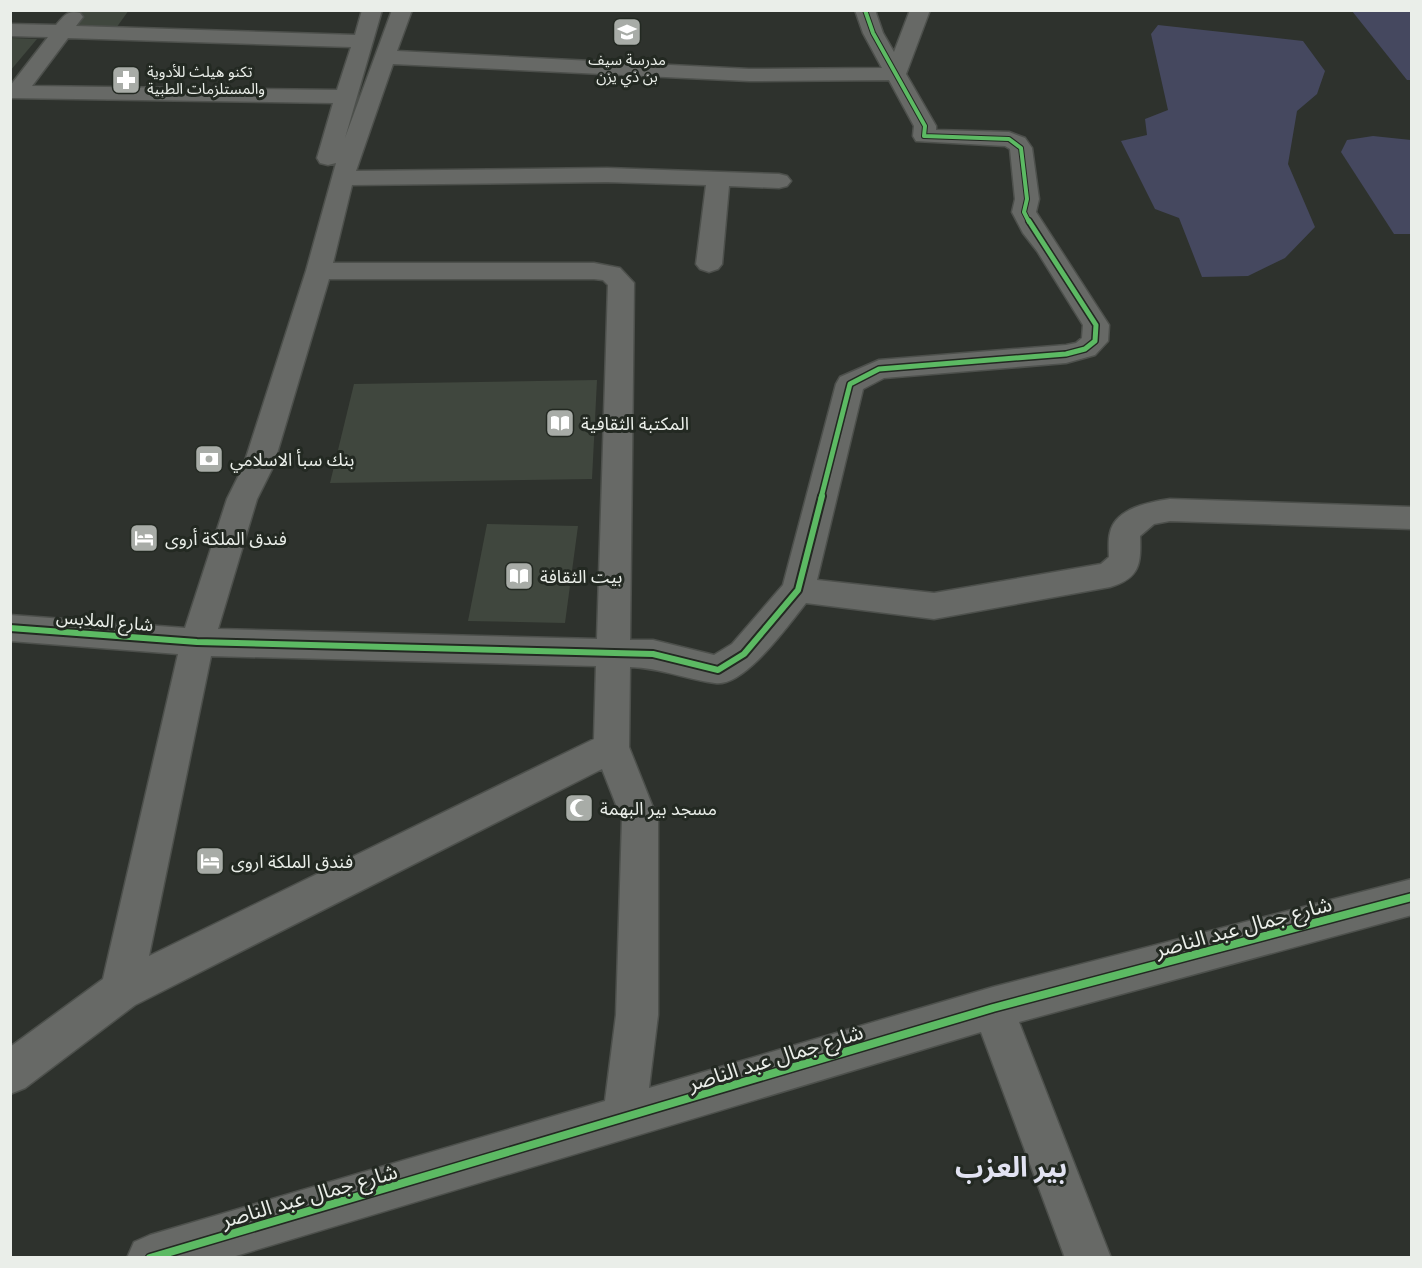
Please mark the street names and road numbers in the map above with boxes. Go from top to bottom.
street label: شارع الملابس [55,604,155,639]
street label: شارع جمال عبد الناصر [1151,888,1335,965]
street label: شارع جمال عبد الناصر [683,1016,867,1099]
street label: شارع جمال عبد الناصر [217,1155,401,1236]

